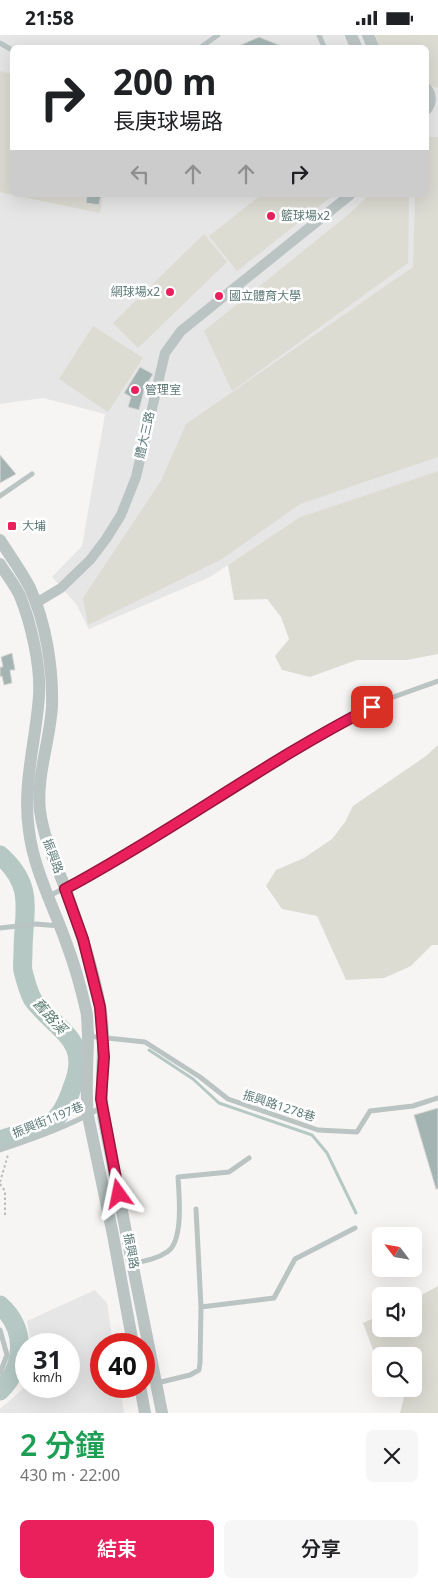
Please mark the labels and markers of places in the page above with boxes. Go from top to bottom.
place label: 籃球場x2 [281,207,330,224]
marker: 籃球場x2 [265,210,277,222]
place label: 網球場x2 [111,283,160,300]
marker: 網球場x2 [164,286,176,298]
place label: 國立體育大學 [229,287,301,304]
marker: 國立體育大學 [213,290,225,302]
place label: 管理室 [145,381,181,398]
marker: 管理室 [129,384,141,396]
place label: 大埔 [22,517,46,534]
marker: 大埔 [6,520,18,532]
pin [351,686,393,728]

